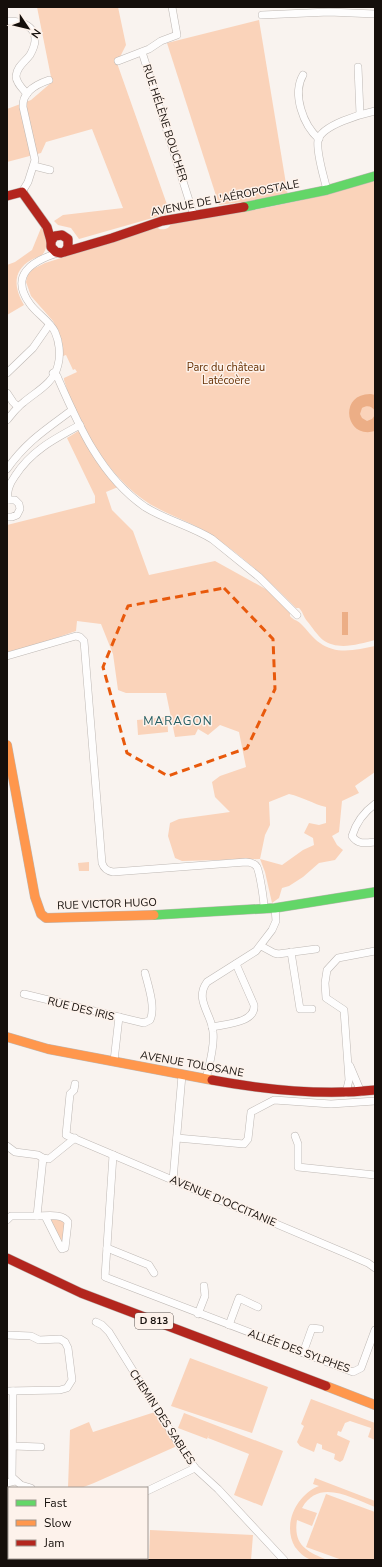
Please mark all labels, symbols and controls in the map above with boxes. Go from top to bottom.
north arrow [8,8,48,48]
text: N [27,26,44,41]
street label: RUE HÉLÈNE BOUCHER [139,62,192,184]
street label: AVENUE DE L'AÉROPOSTALE [149,175,300,220]
park label: Parc du château Latécoère [187,360,265,388]
district label: MARAGON [143,713,213,729]
street label: RUE VICTOR HUGO [57,895,157,913]
street label: RUE DES IRIS [46,993,116,1025]
street label: AVENUE TOLOSANE [139,1048,245,1080]
street label: AVENUE D'OCCITANIE [167,1172,279,1230]
road number: D 813 [135,1313,173,1329]
street label: ALLÉE DES SYLPHES [246,1325,353,1376]
street label: CHEMIN DES SABLES [126,1367,199,1468]
legend [8,1487,148,1559]
text: Fast [44,1495,67,1511]
text: Slow [44,1515,72,1531]
text: Jam [43,1535,65,1551]

